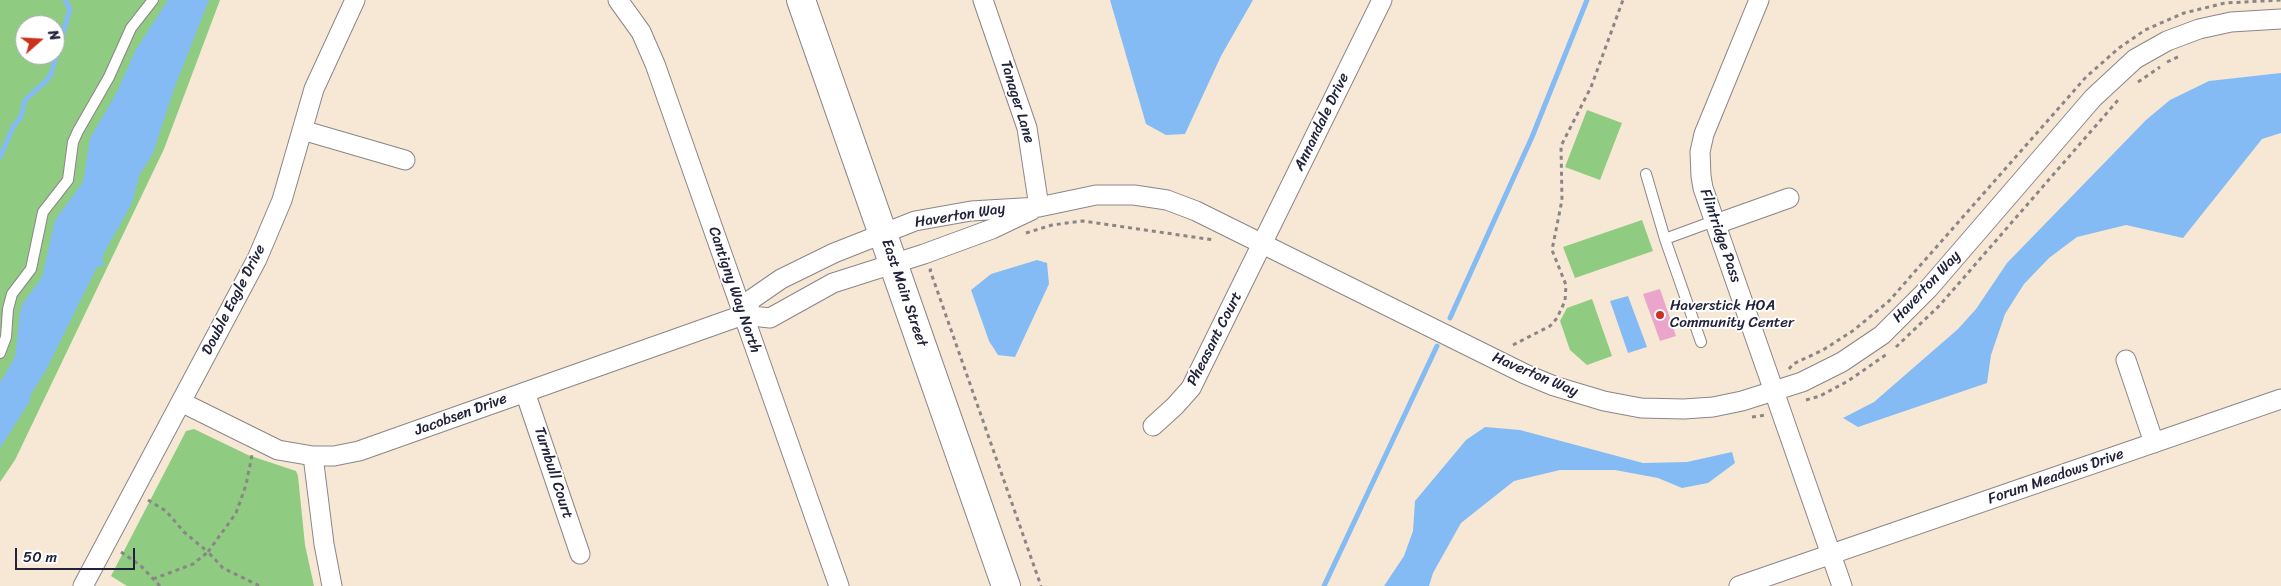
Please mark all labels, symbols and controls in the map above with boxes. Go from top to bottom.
north arrow [15,15,65,65]
text: N [40,27,67,44]
street label: Tanager Lane [996,59,1038,145]
street label: Annandale Drive [1291,70,1353,174]
street label: Flintridge Pass [1696,187,1744,285]
street label: Haverton Way [913,200,1007,232]
street label: Cantigny Way North [704,224,764,356]
street label: East Main Street [877,237,931,349]
street label: Double Eagle Drive [198,242,270,358]
street label: Haverton Way [1889,247,1965,327]
street label: Pheasant Court [1184,289,1246,389]
place label: Haverstick HOA Community Center [1670,297,1794,332]
marker: Haverstick HOA Community Center [1654,309,1666,321]
street label: Haverton Way [1489,349,1581,401]
street label: Jacobsen Drive [412,390,510,440]
street label: Turnbull Court [530,425,576,521]
street label: Forum Meadows Drive [1986,445,2126,509]
scale bar [18,538,138,570]
text: 50 m [23,544,57,570]

